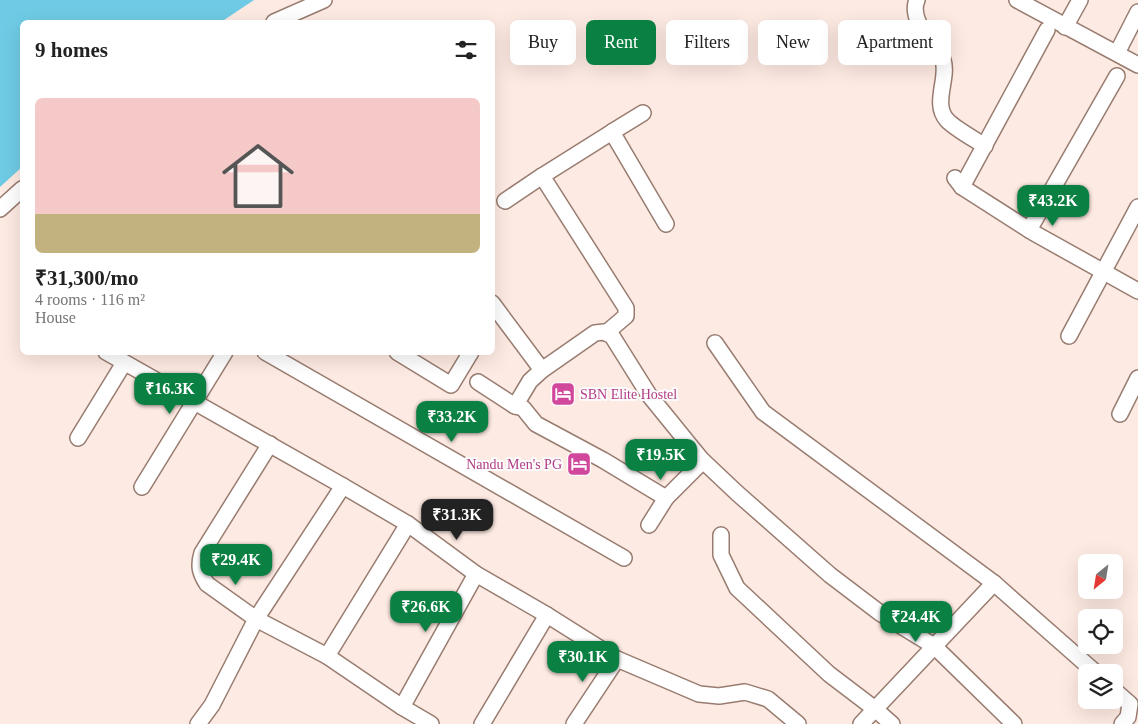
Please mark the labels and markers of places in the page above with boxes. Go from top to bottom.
pin: ₹43.2K [1012,184,1094,227]
pin: ₹16.3K [129,372,211,415]
hotel icon: SBN Elite Hostel [550,381,576,407]
place label: SBN Elite Hostel [580,387,677,402]
pin: ₹33.2K [411,400,493,443]
pin: ₹19.5K [620,438,702,481]
hotel icon: Nandu Men's PG [566,451,592,477]
place label: Nandu Men's PG [466,457,562,472]
pin: ₹31.3K [416,498,498,541]
pin: ₹29.4K [195,544,277,586]
pin: ₹26.6K [385,590,467,633]
pin: ₹24.4K [875,600,957,643]
pin: ₹30.1K [542,640,624,683]

